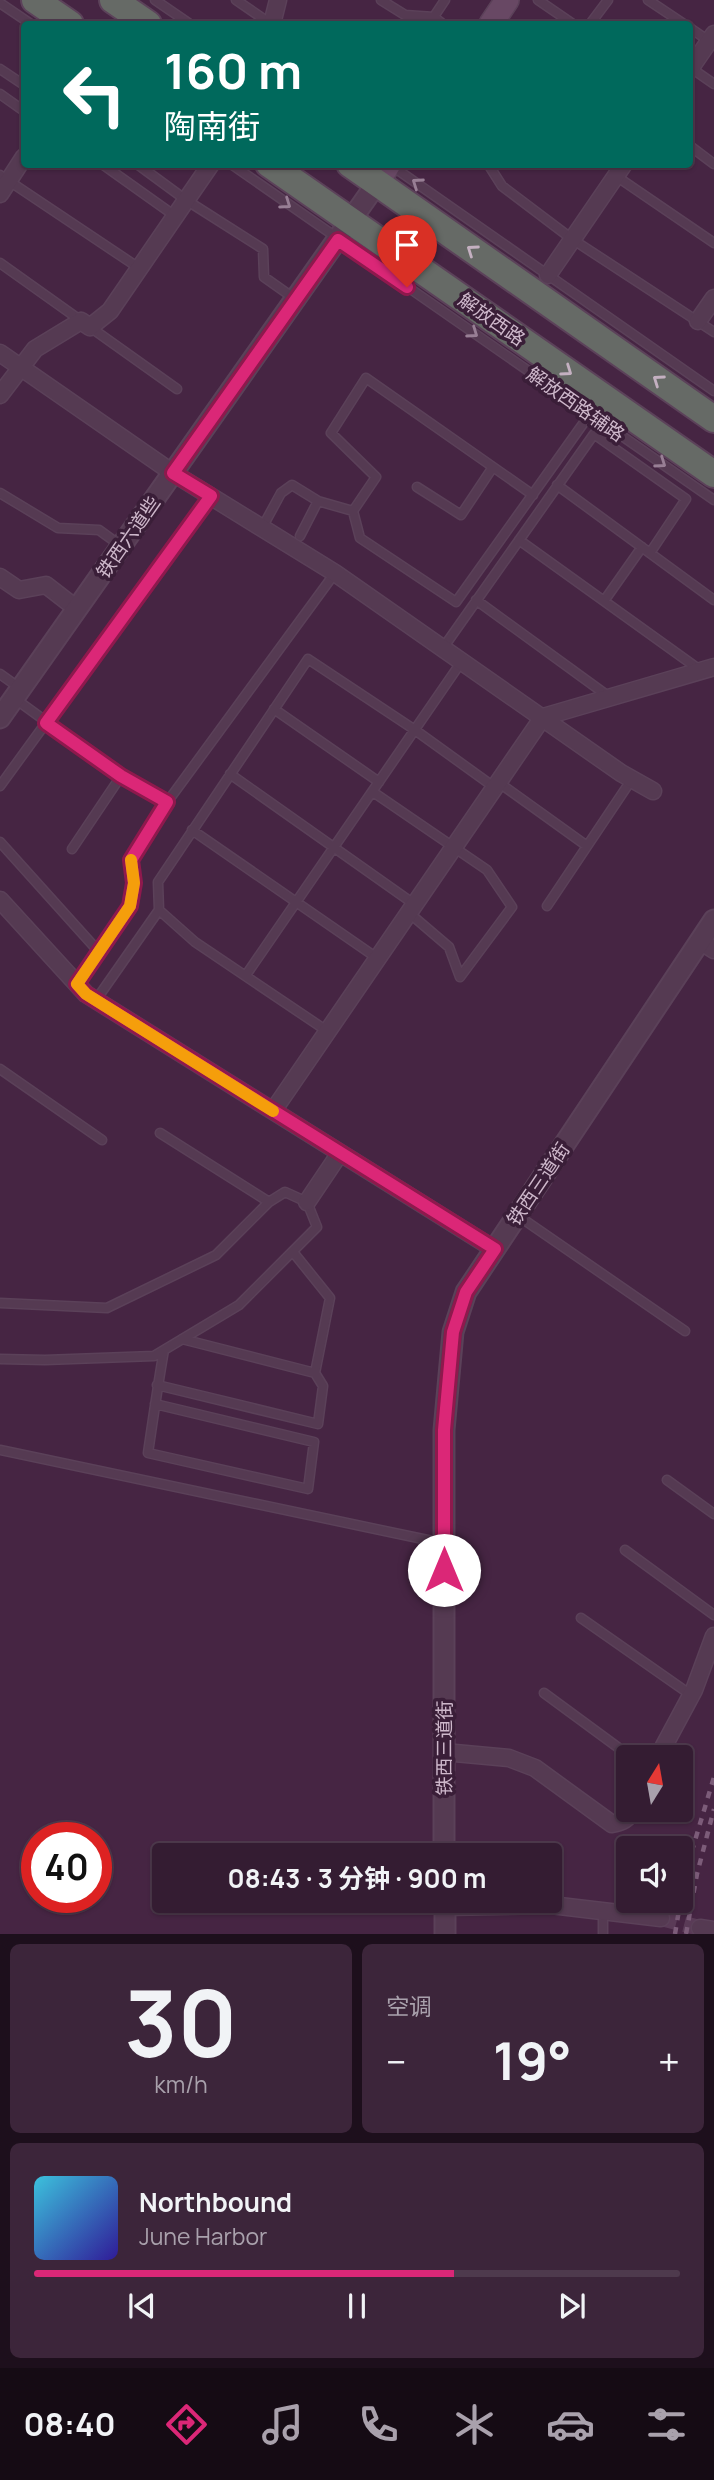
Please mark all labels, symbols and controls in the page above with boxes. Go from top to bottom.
text: 160 m [164,37,302,104]
icon: left [49,49,140,140]
text: 陶南街 [164,104,260,148]
one-way arrow [412,179,425,191]
one-way arrow [278,196,291,208]
pin [377,215,437,287]
icon: arrive [388,226,426,264]
one-way arrow [467,245,480,258]
street label: 解放西路 [453,287,531,351]
one-way arrow [465,325,478,338]
street label: 解放西路辅路 [522,361,630,447]
one-way arrow [559,363,572,375]
one-way arrow [653,376,666,388]
one-way arrow [653,455,666,467]
street label: 铁西六道些 [90,491,166,583]
street label: 铁西三道街 [501,1137,575,1231]
position arrow [407,1533,481,1607]
street label: 铁西三道街 [431,1700,457,1796]
north arrow [616,1745,693,1822]
map controls [616,1745,693,1913]
speed limit sign: 40 [21,1822,112,1913]
button: sound [616,1836,693,1913]
text: 08:43 · 3 分钟 · 900 m [228,1860,486,1896]
text: 30 [125,1960,237,2084]
text: 空调 [386,1990,432,2022]
text: 19° [493,2025,572,2096]
text: − [386,2035,407,2087]
text: + [658,2035,680,2087]
text: km/h [154,2068,208,2100]
text: Northbound [139,2184,292,2220]
text: June Harbor [139,2220,267,2252]
icon: previous [123,2287,161,2325]
icon: pause [338,2287,376,2325]
icon: next [553,2287,591,2325]
icon: directions [162,2400,211,2449]
icon: music [258,2400,307,2449]
icon: phone [354,2400,403,2449]
icon: climate [450,2400,499,2449]
icon: car [546,2400,595,2449]
icon: filters [642,2400,691,2449]
text: 08:40 [23,2402,116,2446]

